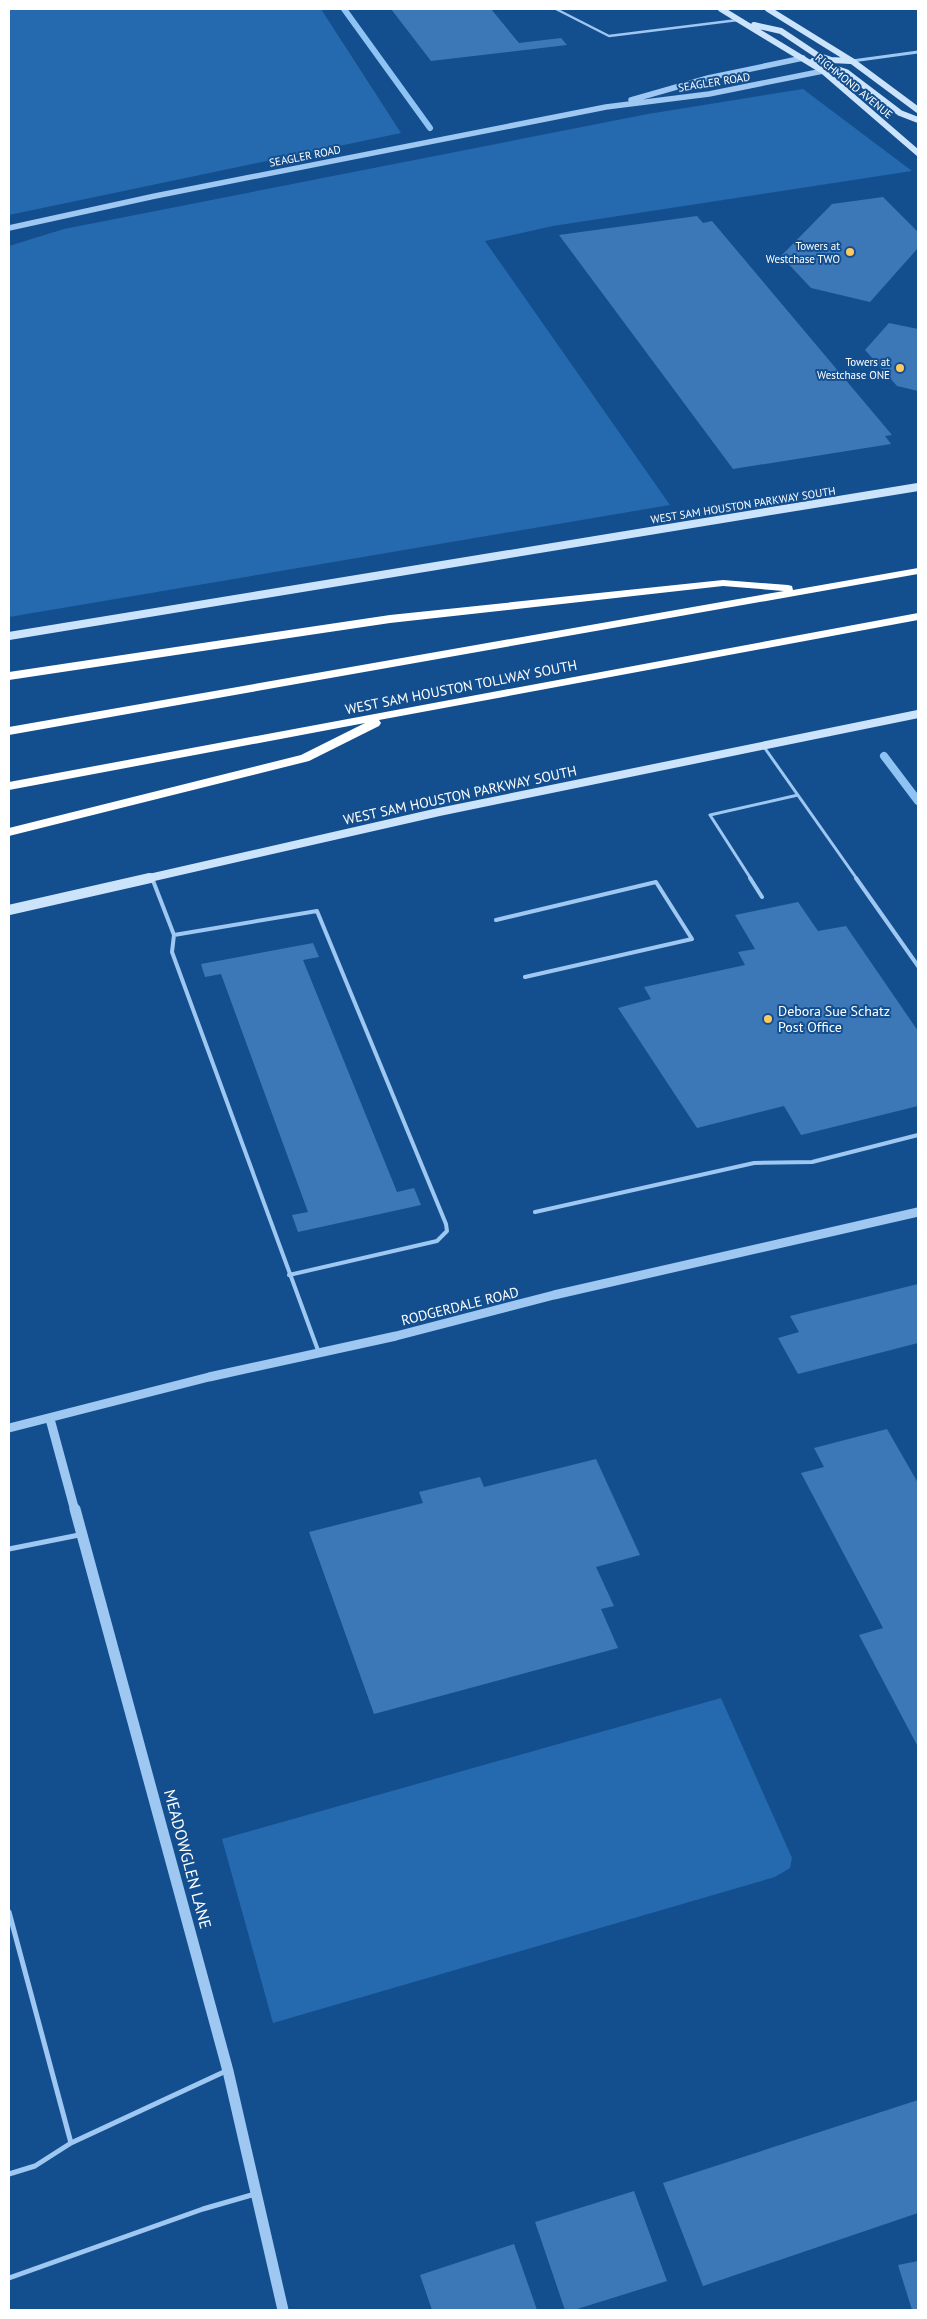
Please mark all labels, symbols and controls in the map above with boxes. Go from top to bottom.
street label: RICHMOND AVENUE [813,51,896,122]
street label: SEAGLER ROAD [677,69,751,95]
street label: SEAGLER ROAD [268,142,342,170]
place label: Towers at Westchase TWO [766,239,840,266]
marker: Towers at Westchase TWO [844,246,856,258]
place label: Towers at Westchase ONE [817,355,890,382]
marker: Towers at Westchase ONE [894,362,906,374]
street label: WEST SAM HOUSTON PARKWAY SOUTH [649,483,837,527]
street label: WEST SAM HOUSTON TOLLWAY SOUTH [343,656,579,718]
street label: WEST SAM HOUSTON PARKWAY SOUTH [342,761,578,829]
place label: Debora Sue Schatz Post Office [778,1002,890,1036]
marker: Debora Sue Schatz Post Office [762,1013,774,1025]
street label: RODGERDALE ROAD [399,1283,521,1329]
street label: MEADOWGLEN LANE [160,1787,216,1931]

